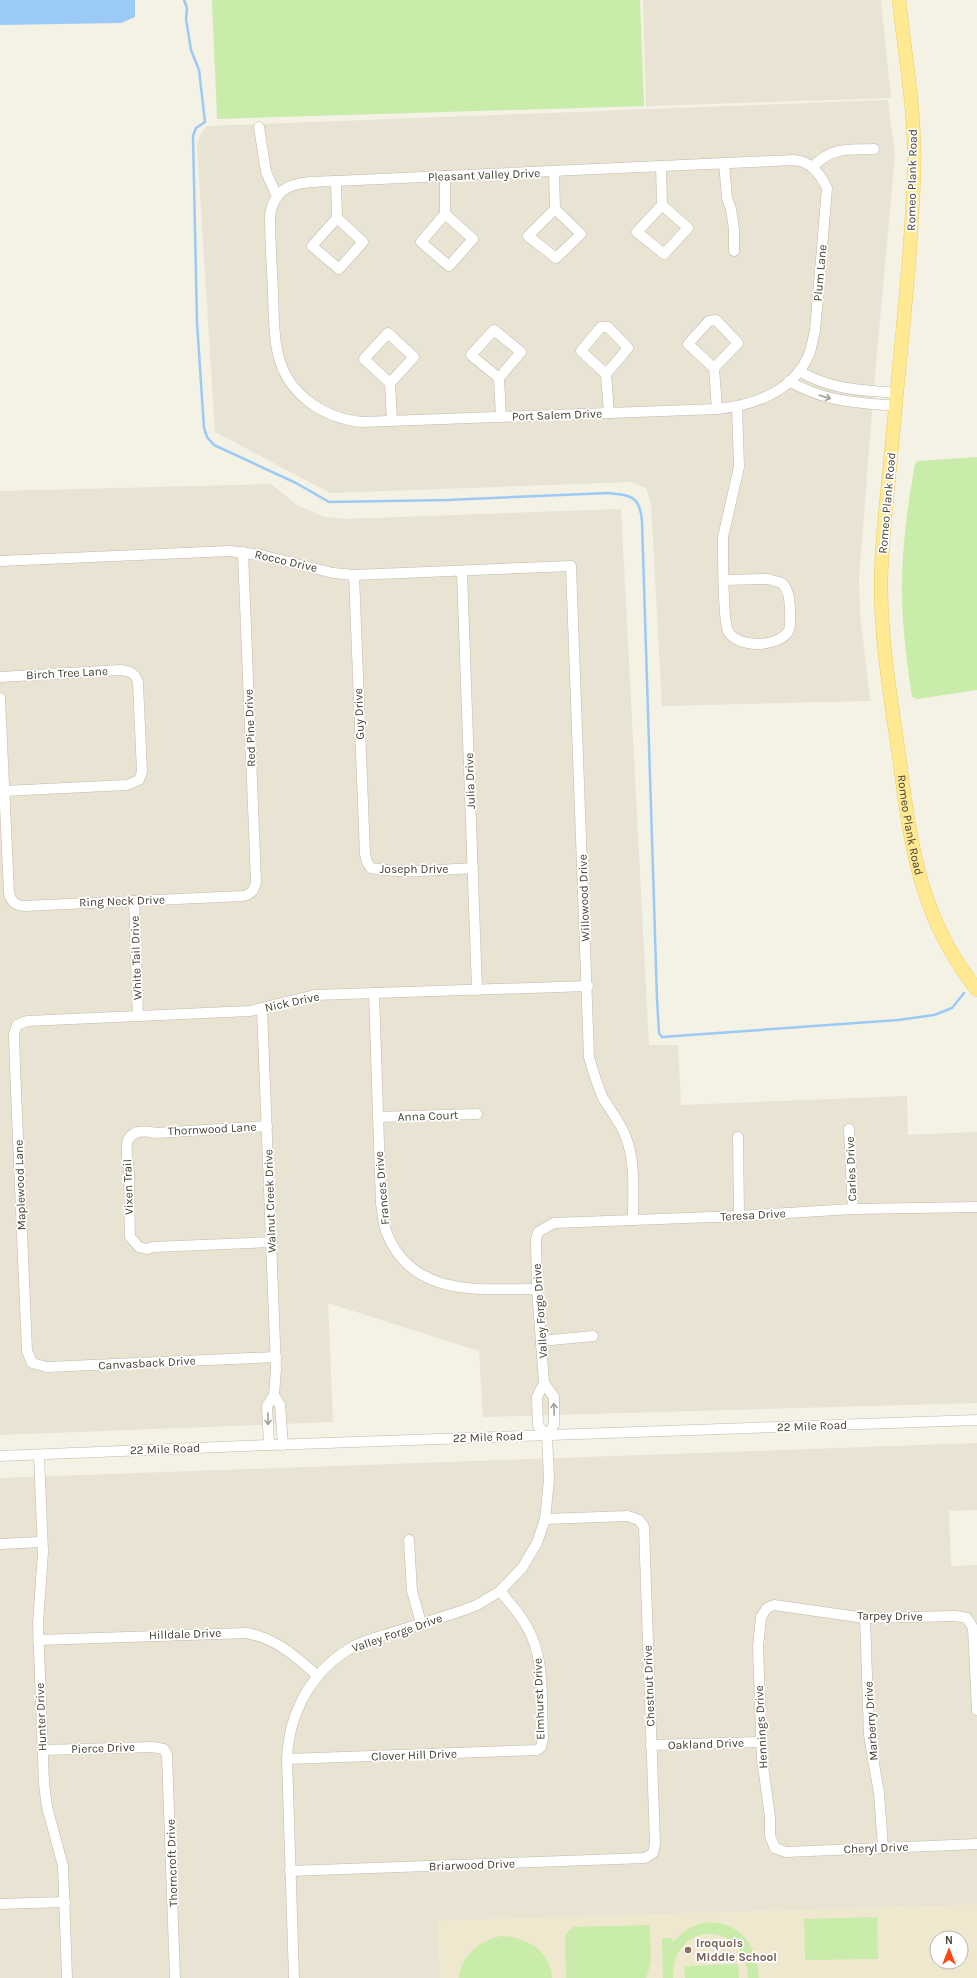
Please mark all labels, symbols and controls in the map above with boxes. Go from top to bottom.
street label: Romeo Plank Road [904,129,920,231]
street label: Pleasant Valley Drive [427,166,541,184]
street label: Plum Lane [811,244,829,302]
one-way arrow [818,394,831,401]
street label: Port Salem Drive [512,406,602,424]
street label: Romeo Plank Road [876,452,898,554]
street label: Rocco Drive [253,547,319,575]
street label: Birch Tree Lane [26,664,108,682]
street label: Guy Drive [351,688,367,740]
street label: Red Pine Drive [242,689,258,767]
street label: Julia Drive [462,753,478,809]
street label: Romeo Plank Road [895,774,926,877]
street label: Willowood Drive [575,854,593,942]
street label: Joseph Drive [379,862,449,876]
street label: Ring Neck Drive [79,893,165,909]
street label: White Tail Drive [128,916,144,1000]
street label: Nick Drive [263,989,321,1015]
street label: Anna Court [397,1108,459,1124]
street label: Thornwood Lane [167,1120,257,1138]
street label: Carles Drive [843,1136,859,1202]
street label: Maplewood Lane [11,1139,29,1231]
street label: Walnut Creek Drive [261,1149,279,1253]
street label: Frances Drive [372,1151,392,1225]
street label: Vixen Trail [120,1159,136,1215]
street label: Teresa Drive [720,1206,786,1224]
street label: Valley Forge Drive [530,1263,550,1359]
street label: Canvasback Drive [98,1353,196,1373]
one-way arrow [550,1403,558,1416]
one-way arrow [264,1412,271,1425]
street label: 22 Mile Road [777,1418,847,1434]
street label: 22 Mile Road [453,1429,523,1445]
street label: 22 Mile Road [130,1441,200,1457]
street label: Tarpey Drive [857,1608,923,1624]
street label: Valley Forge Drive [350,1611,444,1655]
street label: Hilldale Drive [149,1626,221,1642]
street label: Chestnut Drive [641,1645,657,1727]
street label: Elmhurst Drive [531,1658,547,1740]
street label: Marberry Drive [861,1681,881,1761]
street label: Hunter Drive [33,1683,49,1751]
street label: Hennings Drive [752,1685,770,1769]
street label: Oakland Drive [668,1736,744,1752]
street label: Pierce Drive [71,1740,135,1756]
street label: Clover Hill Drive [371,1747,457,1763]
street label: Thorncroft Drive [163,1819,181,1907]
street label: Cheryl Drive [843,1840,909,1856]
street label: Briarwood Drive [429,1857,515,1873]
north arrow [929,1930,969,1970]
text: N [945,1934,953,1947]
place label: Iroquois Middle School [696,1936,777,1964]
marker: Iroquois Middle School [683,1945,693,1955]

